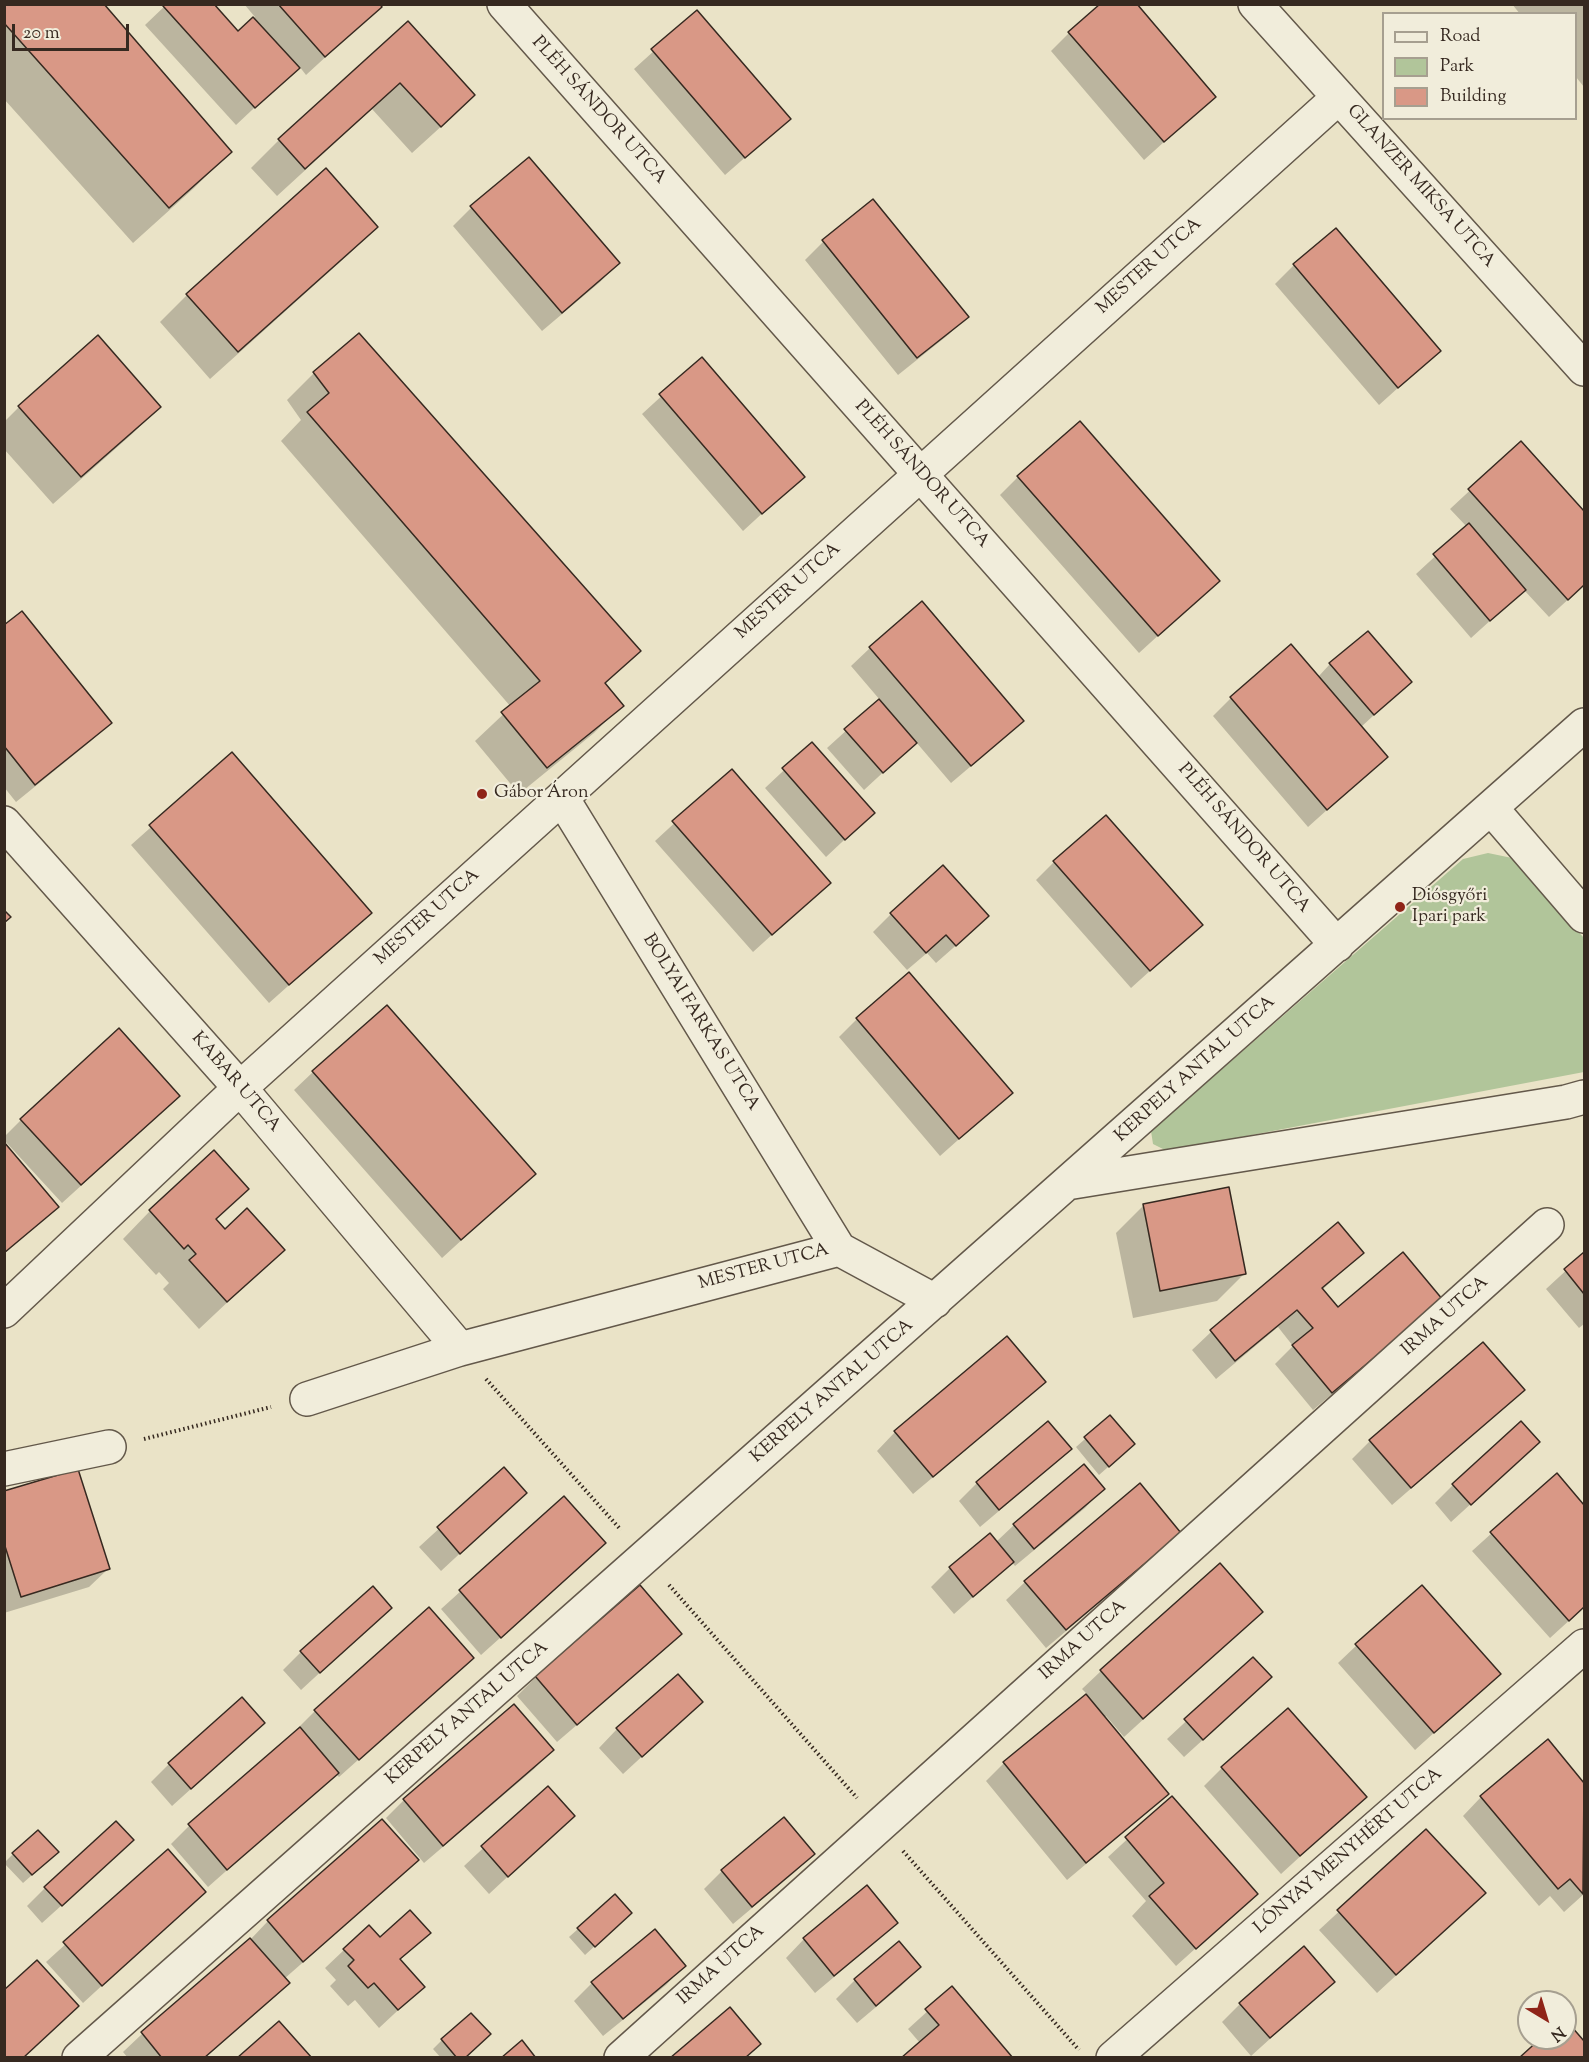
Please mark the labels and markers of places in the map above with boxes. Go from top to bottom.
place label: Gábor Áron [494,783,589,805]
marker: Gábor Áron [475,787,489,801]
place label: Diósgyőri Ipari park [1412,886,1487,928]
marker: Diósgyőri Ipari park [1393,900,1407,914]

